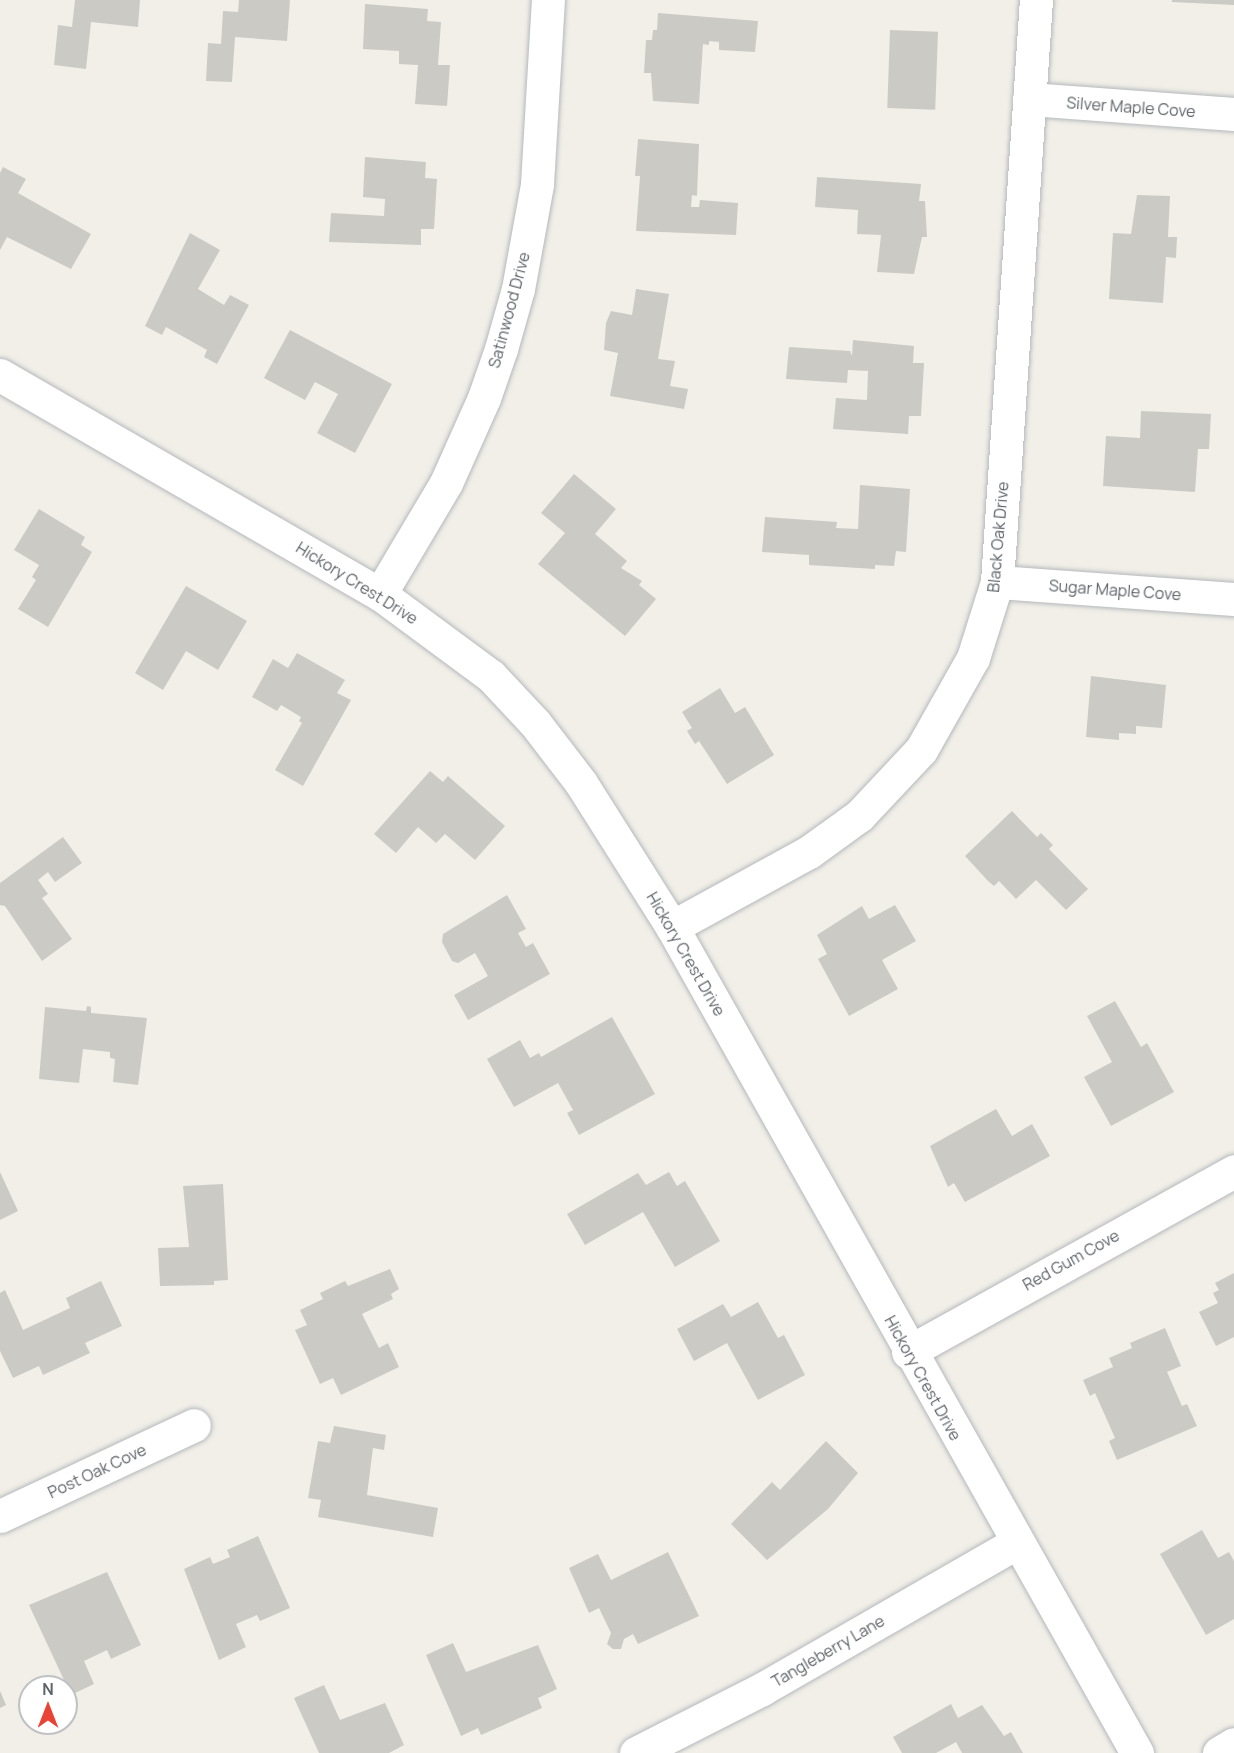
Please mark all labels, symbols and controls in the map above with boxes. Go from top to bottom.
street label: Silver Maple Cove [1066,93,1196,121]
street label: Satinwood Drive [484,250,534,370]
street label: Black Oak Drive [984,481,1012,593]
street label: Hickory Crest Drive [293,538,421,628]
street label: Sugar Maple Cove [1048,576,1182,604]
street label: Hickory Crest Drive [643,889,729,1019]
street label: Red Gum Cove [1019,1226,1123,1294]
street label: Hickory Crest Drive [881,1312,965,1444]
street label: Post Oak Cove [45,1440,149,1502]
street label: Tangleberry Lane [768,1611,888,1691]
north arrow [18,1675,78,1735]
text: N [42,1678,54,1700]

